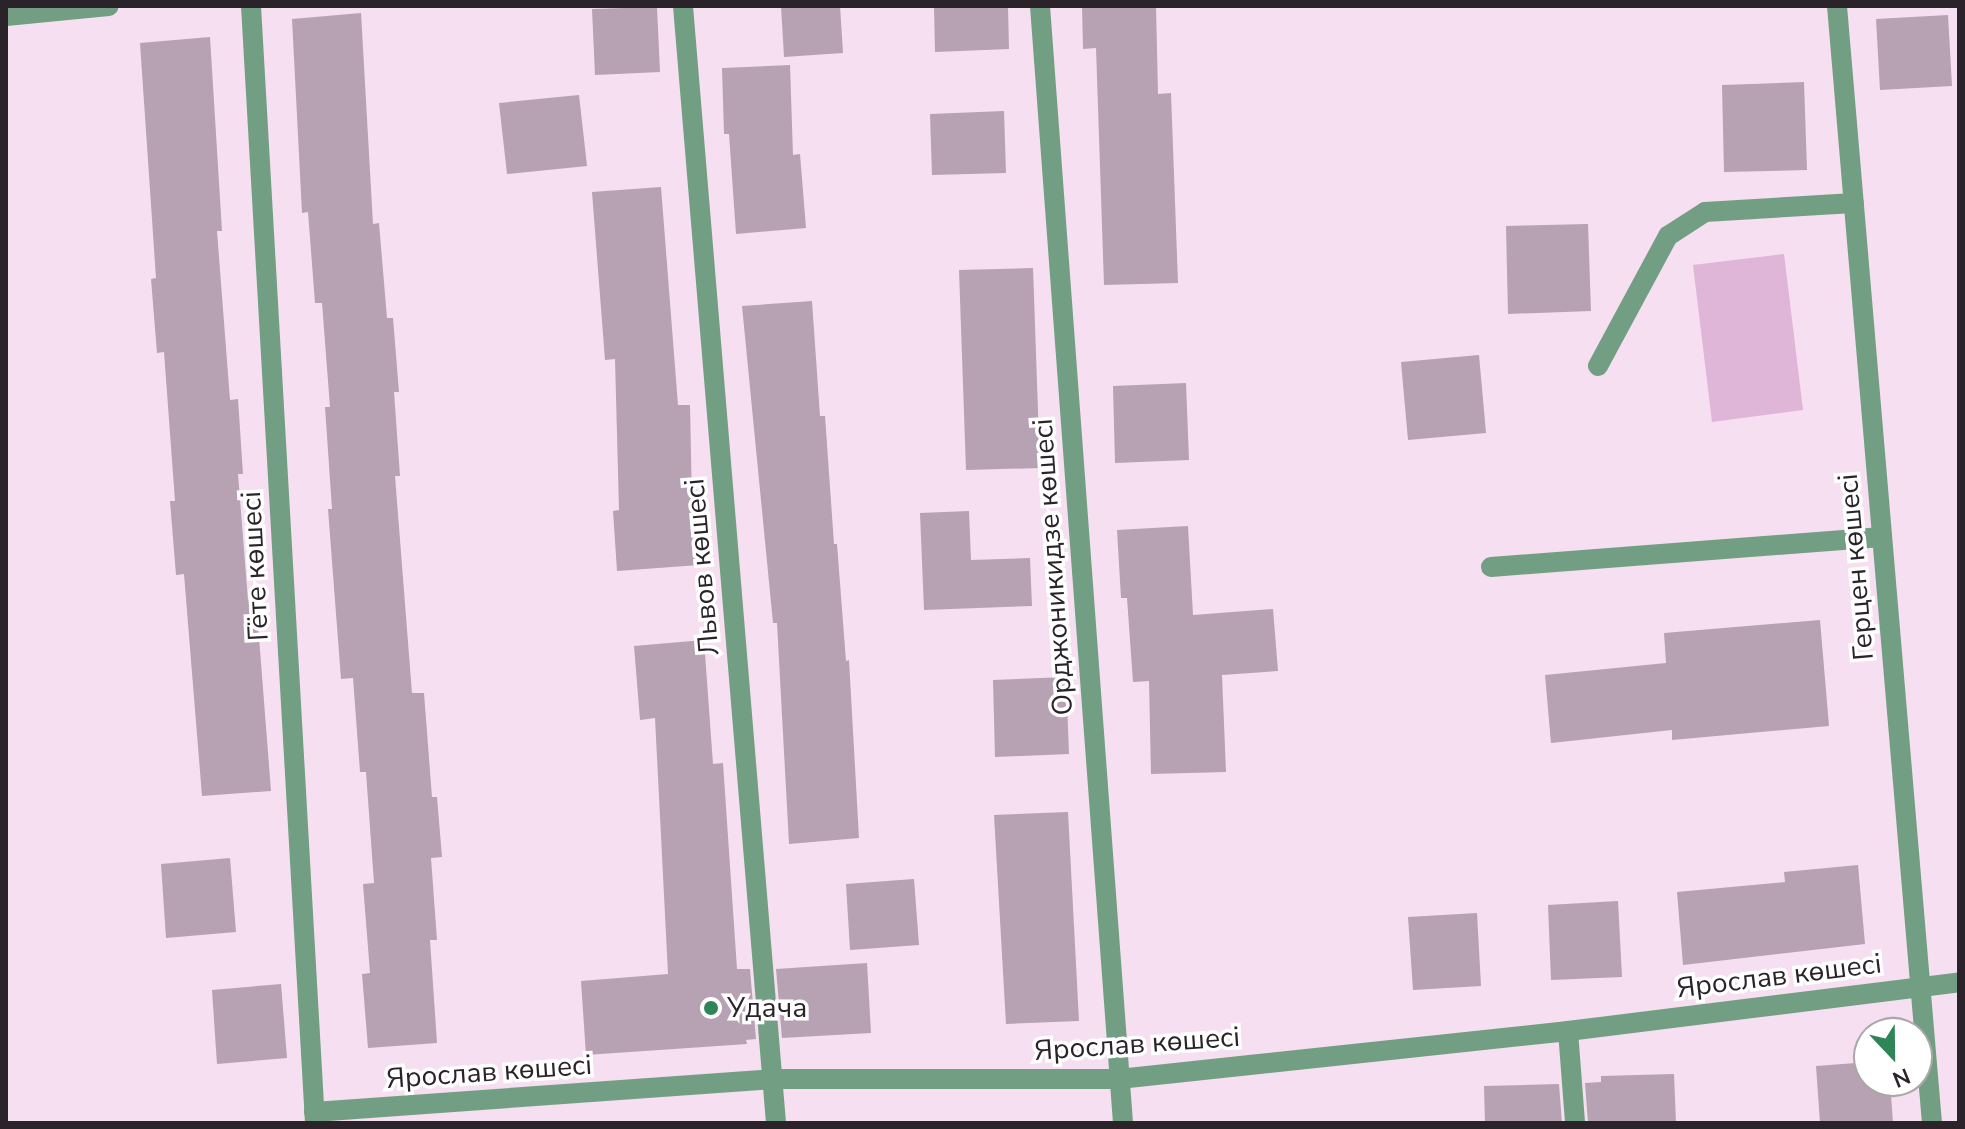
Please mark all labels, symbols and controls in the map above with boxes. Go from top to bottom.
street label: Орджоникидзе көшесі [1026,418,1080,716]
street label: Герцен көшесі [1831,472,1881,662]
street label: Львов көшесі [678,477,726,657]
street label: Гёте көшесі [234,490,276,642]
street label: Ярослав көшесі [1675,947,1883,1005]
place label: Удача [727,991,807,1025]
marker: Удача [702,999,720,1017]
north arrow [1853,1017,1933,1097]
street label: Ярослав көшесі [1033,1020,1241,1068]
street label: Ярослав көшесі [385,1048,593,1096]
text: N [1888,1060,1914,1094]

